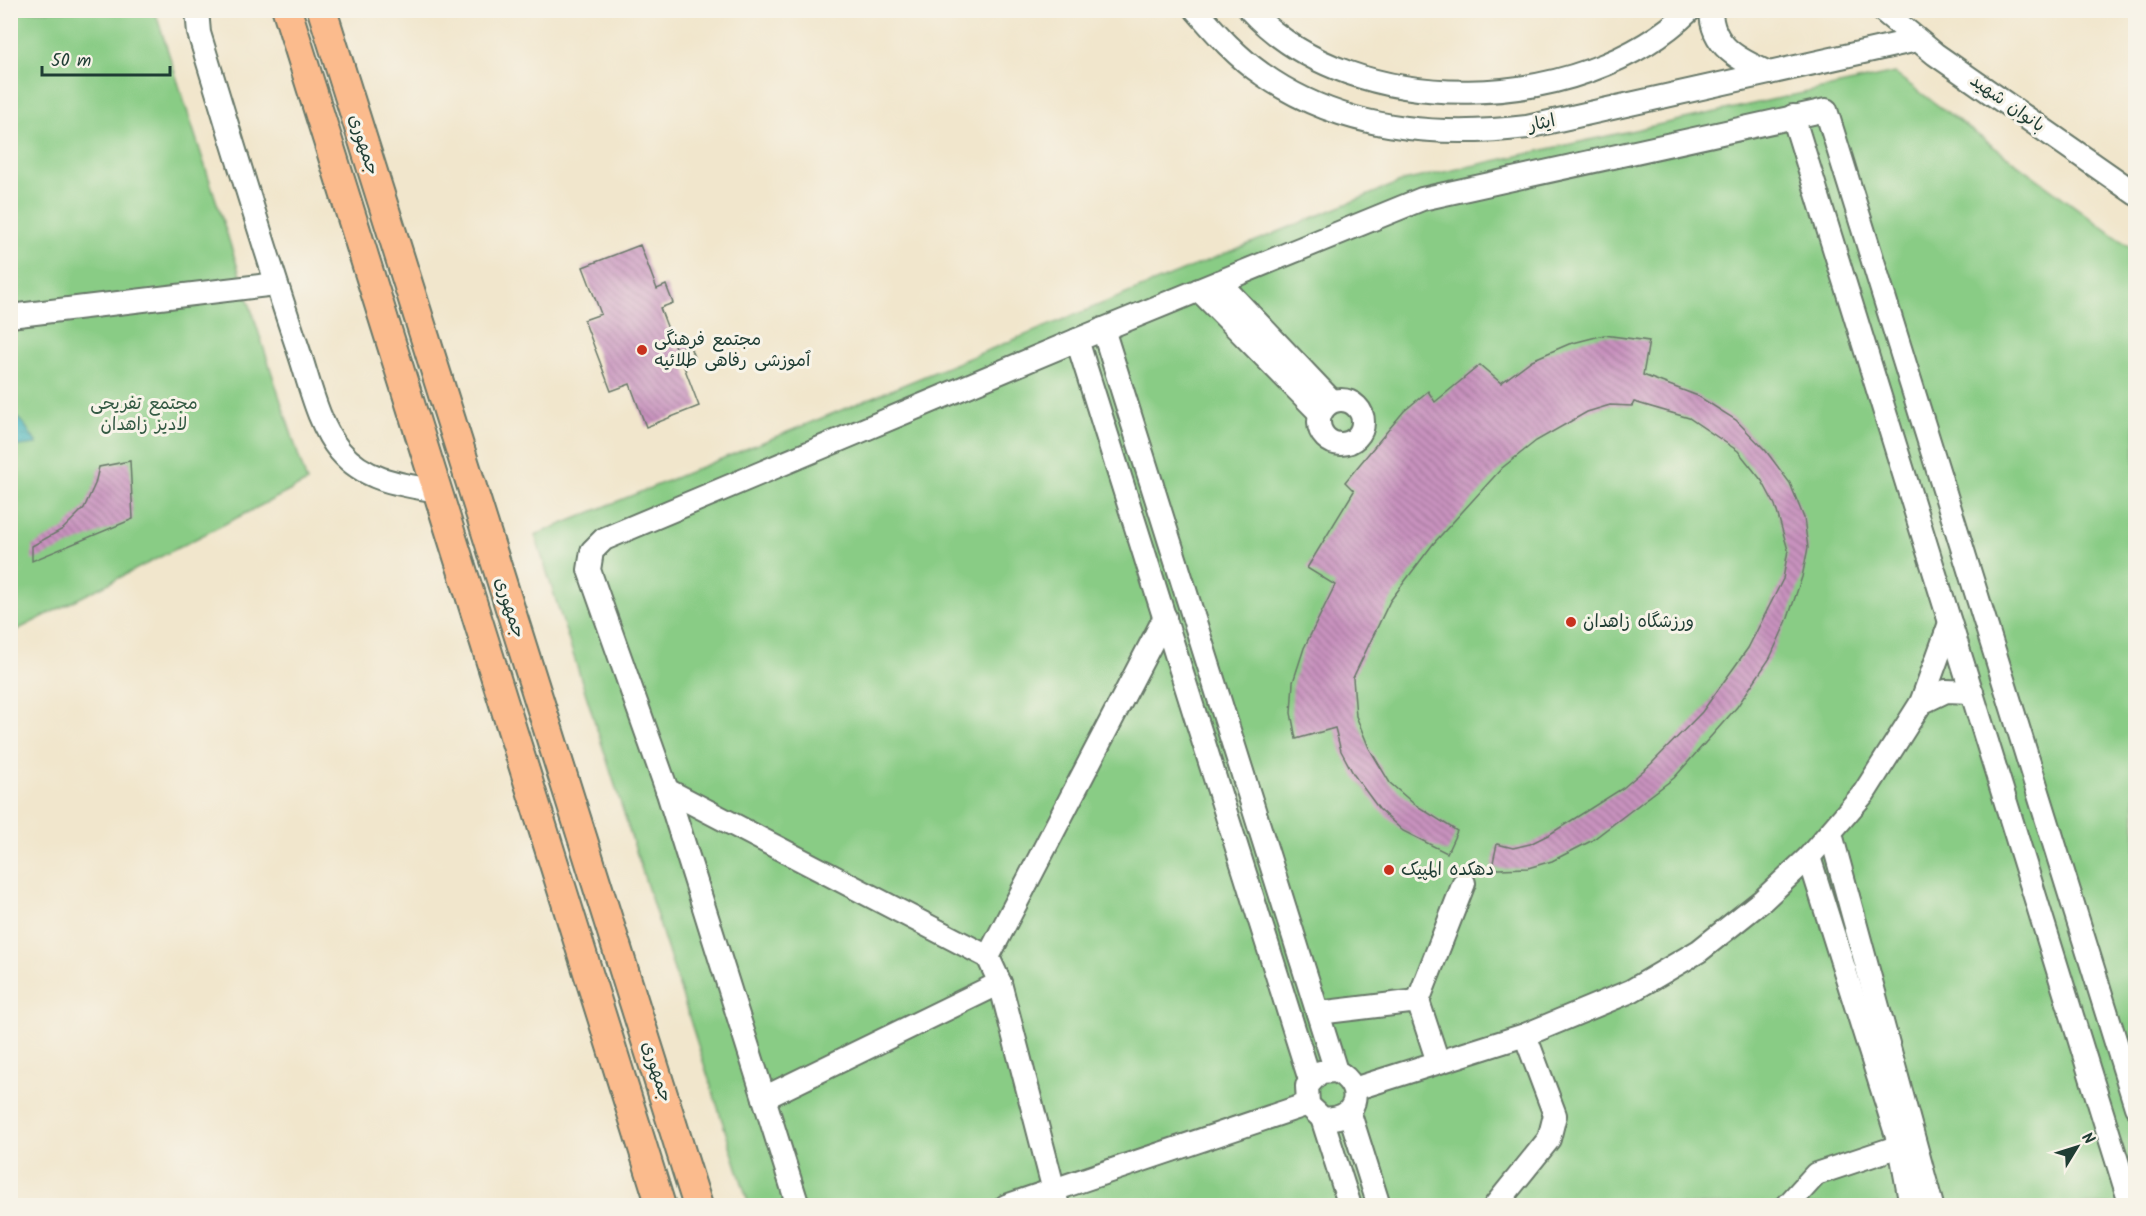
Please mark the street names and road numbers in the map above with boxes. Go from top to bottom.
street label: بانوان شهید [1963,67,2051,141]
street label: ایثار [1524,107,1558,141]
street label: جمهوری [340,111,386,179]
street label: جمهوری [486,574,532,642]
street label: جمهوری [633,1038,679,1106]

